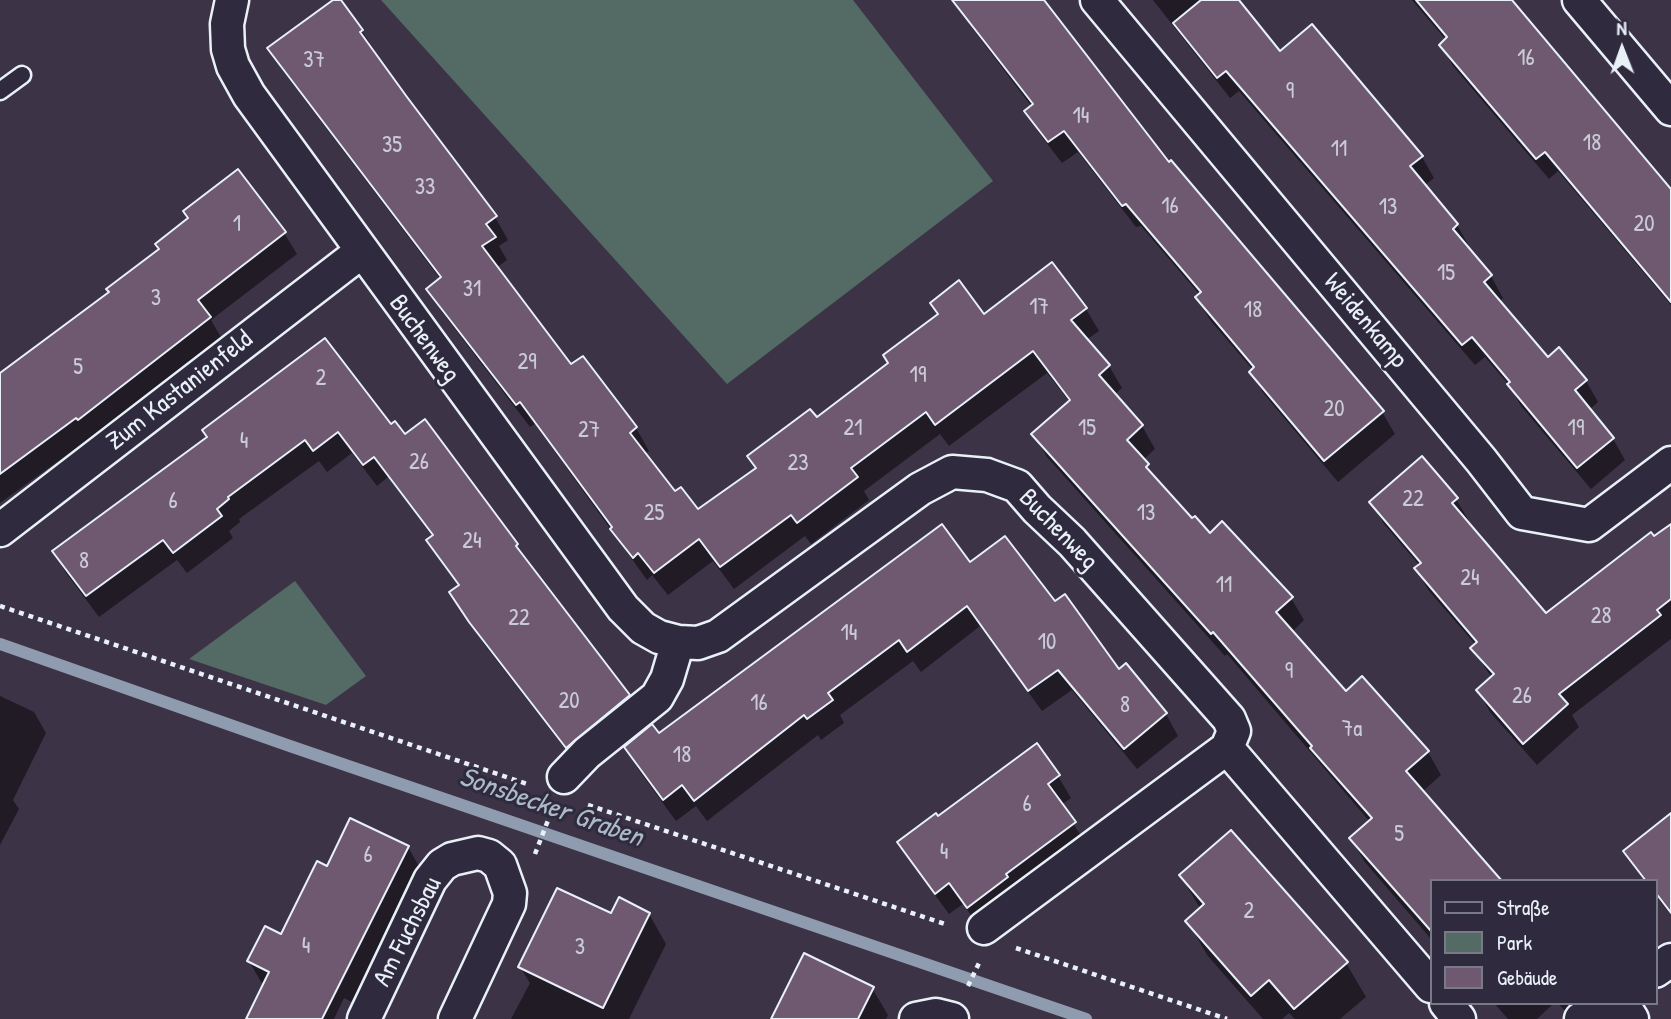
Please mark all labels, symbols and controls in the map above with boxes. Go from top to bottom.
north arrow [1587,14,1657,84]
text: N [1616,15,1627,41]
house number: 16 [1517,45,1535,73]
house number: 37 [303,47,325,75]
house number: 9 [1286,78,1294,106]
house number: 14 [1073,103,1089,131]
house number: 18 [1583,130,1601,158]
house number: 35 [382,132,402,160]
house number: 11 [1331,136,1347,164]
house number: 33 [415,174,435,202]
house number: 16 [1161,193,1179,221]
house number: 13 [1379,194,1397,222]
house number: 1 [233,211,241,239]
house number: 20 [1633,211,1655,239]
house number: 15 [1437,260,1455,288]
street label: Weidenkamp [1316,267,1414,375]
house number: 31 [463,276,481,304]
house number: 3 [151,285,161,313]
street label: Buchenweg [382,289,466,389]
house number: 17 [1029,294,1049,322]
house number: 18 [1244,297,1262,325]
street label: Zum Kastanienfeld [101,324,259,458]
house number: 29 [517,349,537,377]
house number: 5 [73,354,83,382]
house number: 19 [910,362,926,390]
house number: 2 [316,365,326,393]
house number: 20 [1323,396,1345,424]
house number: 21 [843,415,863,443]
house number: 15 [1078,415,1096,443]
house number: 19 [1568,415,1584,443]
house number: 27 [578,417,600,445]
house number: 4 [240,428,248,456]
house number: 26 [409,449,429,477]
house number: 23 [787,450,809,478]
street label: Buchenweg [1012,483,1104,577]
house number: 22 [1402,486,1424,514]
house number: 6 [168,488,178,516]
house number: 25 [644,500,664,528]
house number: 13 [1137,500,1155,528]
house number: 24 [462,528,482,556]
house number: 8 [79,548,89,576]
house number: 24 [1460,565,1480,593]
house number: 11 [1216,572,1232,600]
house number: 28 [1591,603,1611,631]
house number: 22 [508,605,530,633]
house number: 14 [841,620,857,648]
house number: 10 [1038,629,1056,657]
house number: 9 [1285,658,1293,686]
house number: 26 [1512,683,1532,711]
house number: 20 [558,688,580,716]
house number: 16 [750,690,768,718]
house number: 8 [1120,692,1130,720]
house number: 7a [1342,716,1362,744]
house number: 18 [673,742,691,770]
water label: Sonsbecker Graben [455,761,647,855]
house number: 6 [1022,791,1032,819]
house number: 5 [1394,821,1404,849]
house number: 4 [940,839,948,867]
house number: 6 [363,842,373,870]
street label: Am Fuchsbau [367,872,449,992]
legend [1430,879,1657,1005]
text: Straße [1497,893,1550,922]
house number: 2 [1244,898,1254,926]
text: Park [1497,928,1532,957]
house number: 4 [302,933,310,961]
house number: 3 [575,934,585,962]
text: Gebäude [1497,963,1557,992]

